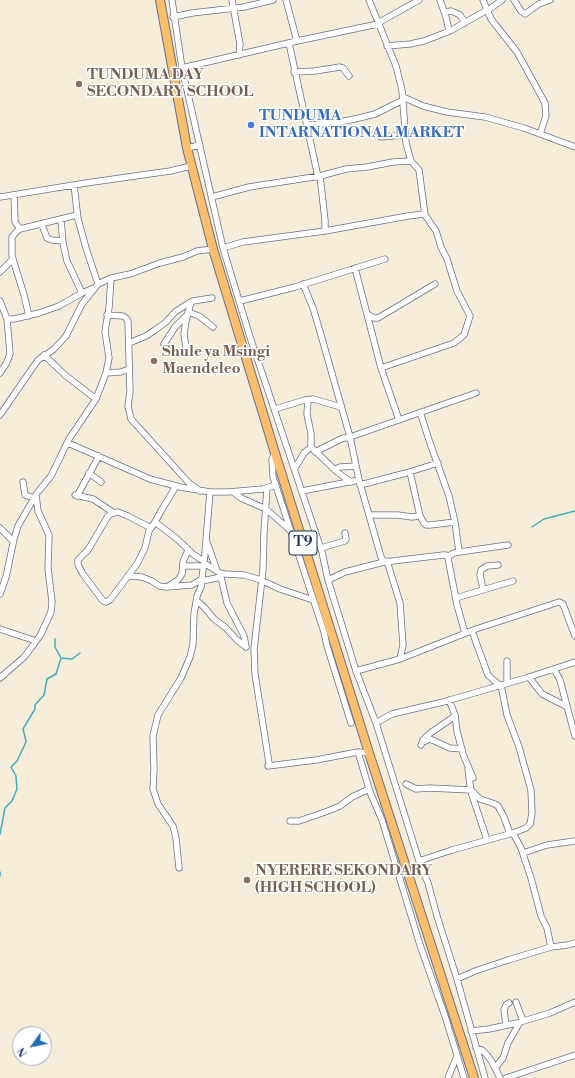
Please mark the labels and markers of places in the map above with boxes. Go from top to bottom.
place label: TUNDUMA DAY SECONDARY SCHOOL [87,66,254,101]
marker: TUNDUMA DAY SECONDARY SCHOOL [74,79,84,89]
place label: TUNDUMA INTARNATIONAL MARKET [259,107,464,142]
marker: TUNDUMA INTARNATIONAL MARKET [246,120,256,130]
place label: Shule ya Msingi Maendeleo [162,343,270,378]
marker: Shule ya Msingi Maendeleo [149,356,159,366]
place label: NYERERE SEKONDARY (HIGH SCHOOL) [255,862,433,897]
marker: NYERERE SEKONDARY (HIGH SCHOOL) [242,875,252,885]

